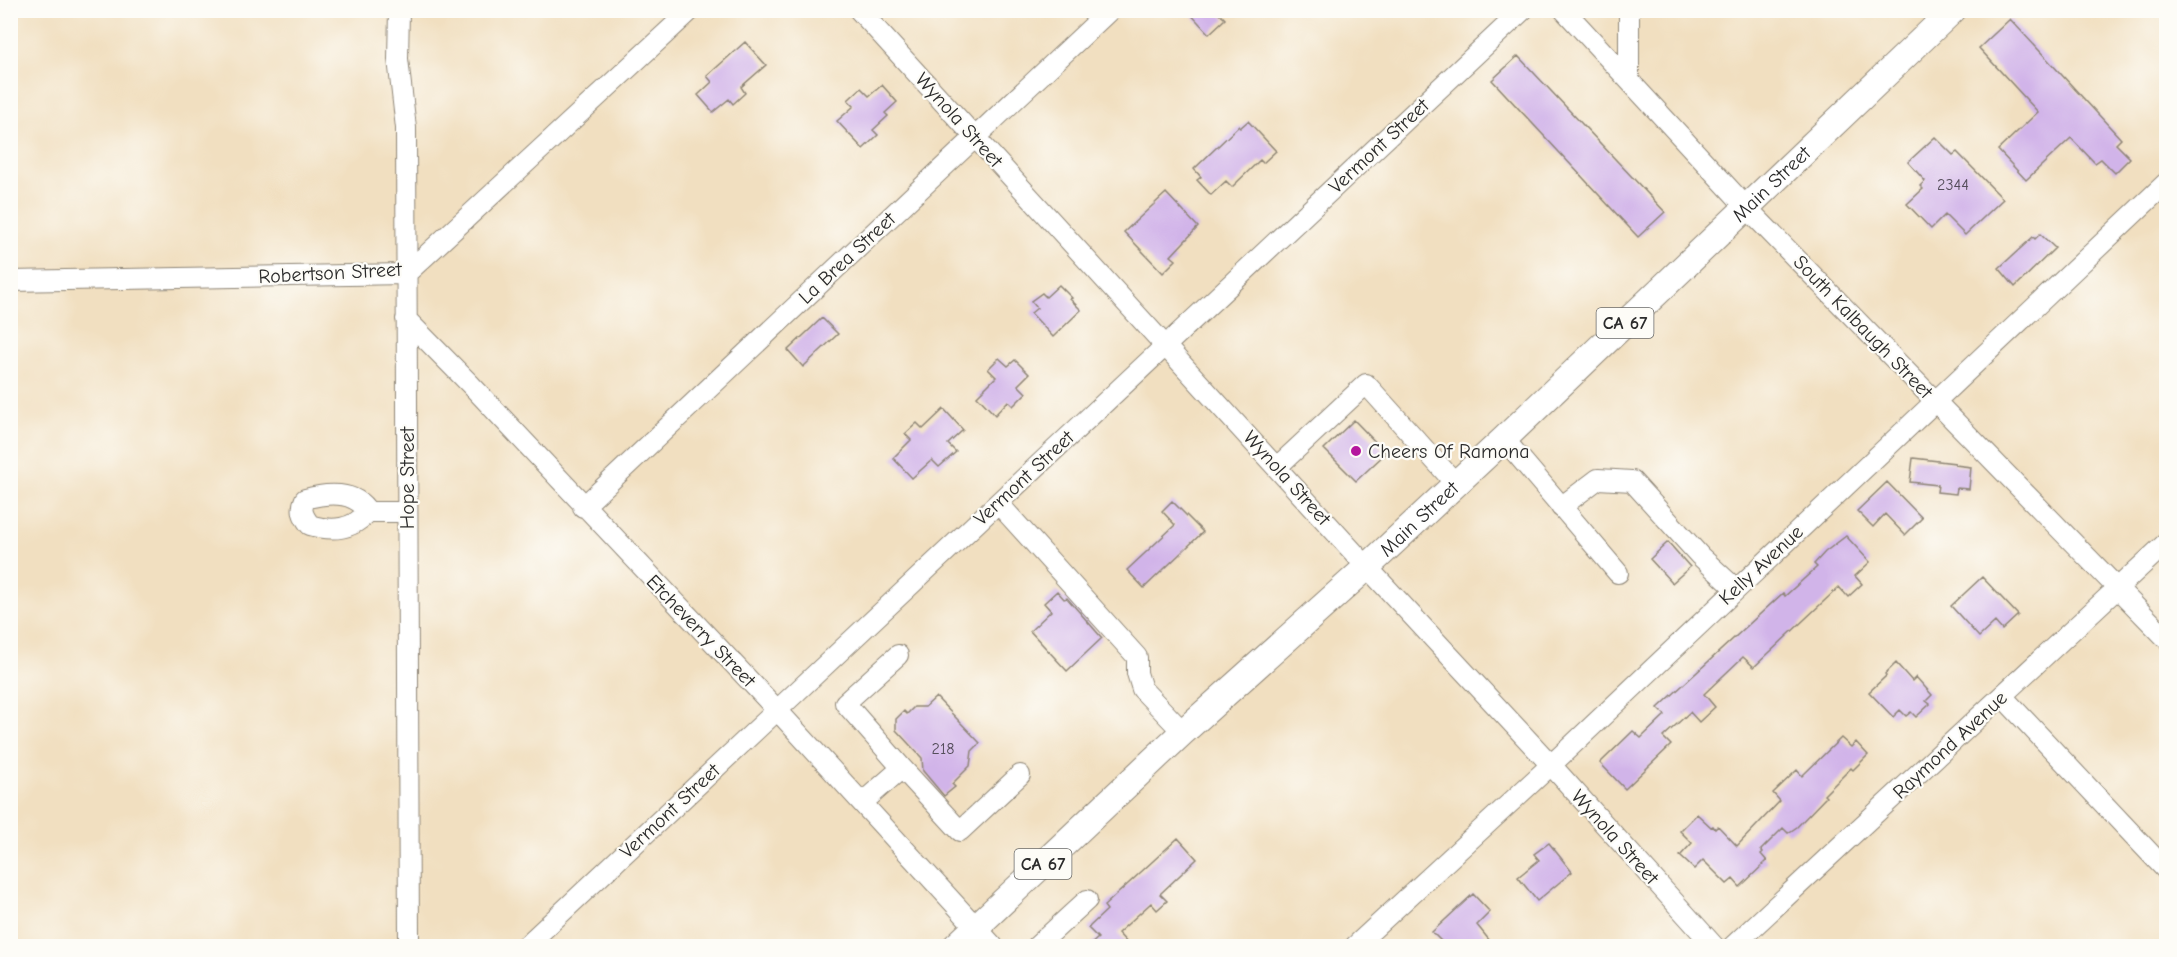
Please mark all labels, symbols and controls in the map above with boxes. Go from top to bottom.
street label: Wynola Street [911,68,1008,173]
street label: Vermont Street [1324,93,1435,198]
street label: Main Street [1727,140,1816,227]
house number: 2344 [1937,176,1969,194]
street label: La Brea Street [794,207,901,309]
street label: South Kalbaugh Street [1789,251,1938,404]
street label: Robertson Street [258,258,403,288]
road number: CA 67 [1596,308,1654,338]
street label: Vermont Street [969,425,1080,530]
street label: Hope Street [396,426,419,529]
street label: Wynola Street [1239,426,1336,531]
place label: Cheers Of Ramona [1368,440,1530,463]
marker: Cheers Of Ramona [1349,444,1363,458]
street label: Main Street [1375,475,1464,561]
street label: Kelly Avenue [1714,520,1808,610]
street label: Etcheverry Street [642,570,761,693]
street label: Raymond Avenue [1888,686,2012,804]
house number: 218 [932,740,954,758]
street label: Vermont Street [615,758,726,863]
street label: Wynola Street [1567,785,1664,890]
road number: CA 67 [1014,849,1072,879]

